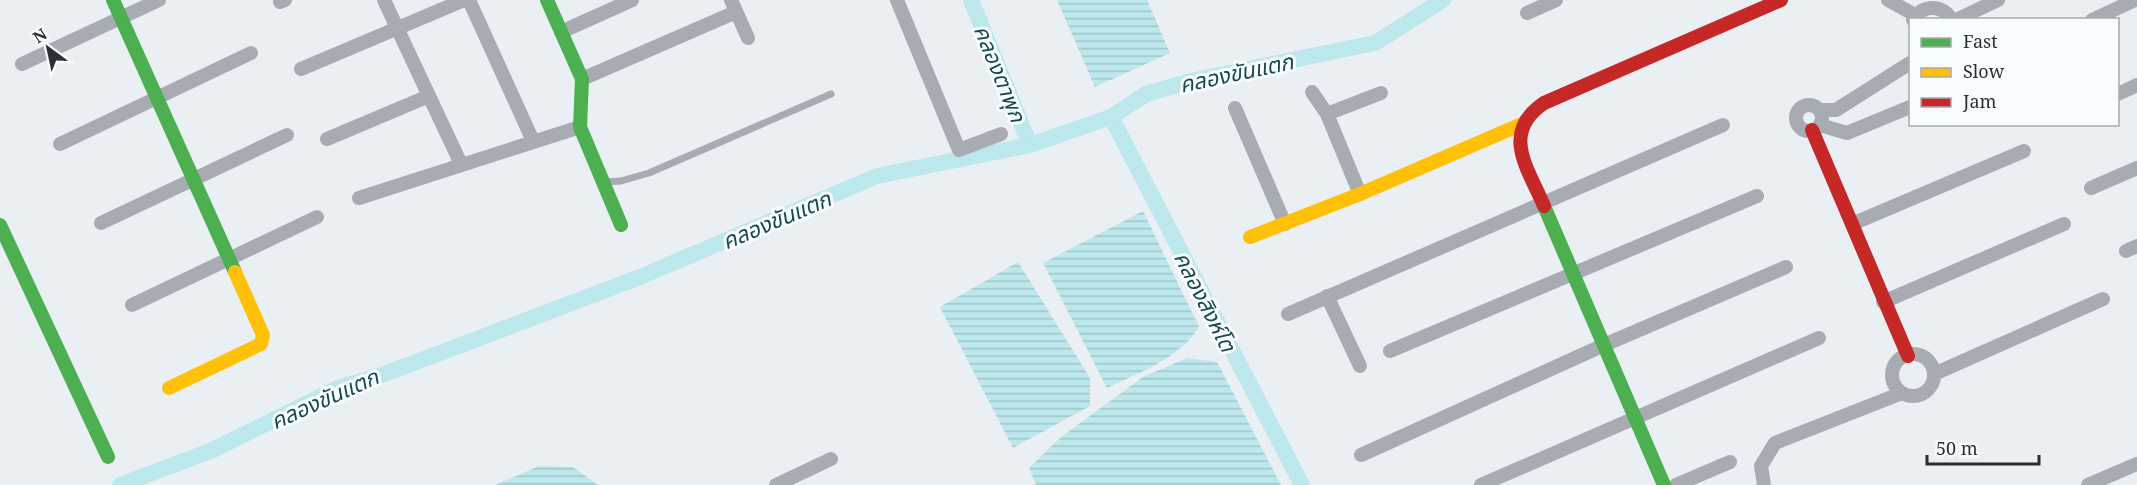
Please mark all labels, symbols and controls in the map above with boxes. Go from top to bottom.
north arrow [18,18,78,78]
legend [1909,18,2119,126]
water label: คลองตาพุก [968,20,1034,127]
text: N [29,23,51,48]
text: Fast [1963,29,1998,53]
water label: คลองขันแตก [1176,45,1296,99]
text: Slow [1963,59,2005,83]
text: Jam [1962,89,1997,113]
water label: คลองขันแตก [717,182,836,255]
water label: คลองสิงห์โต [1168,246,1244,357]
water label: คลองขันแตก [265,360,384,435]
scale bar [1927,428,2040,466]
text: 50 m [1936,436,1978,460]

